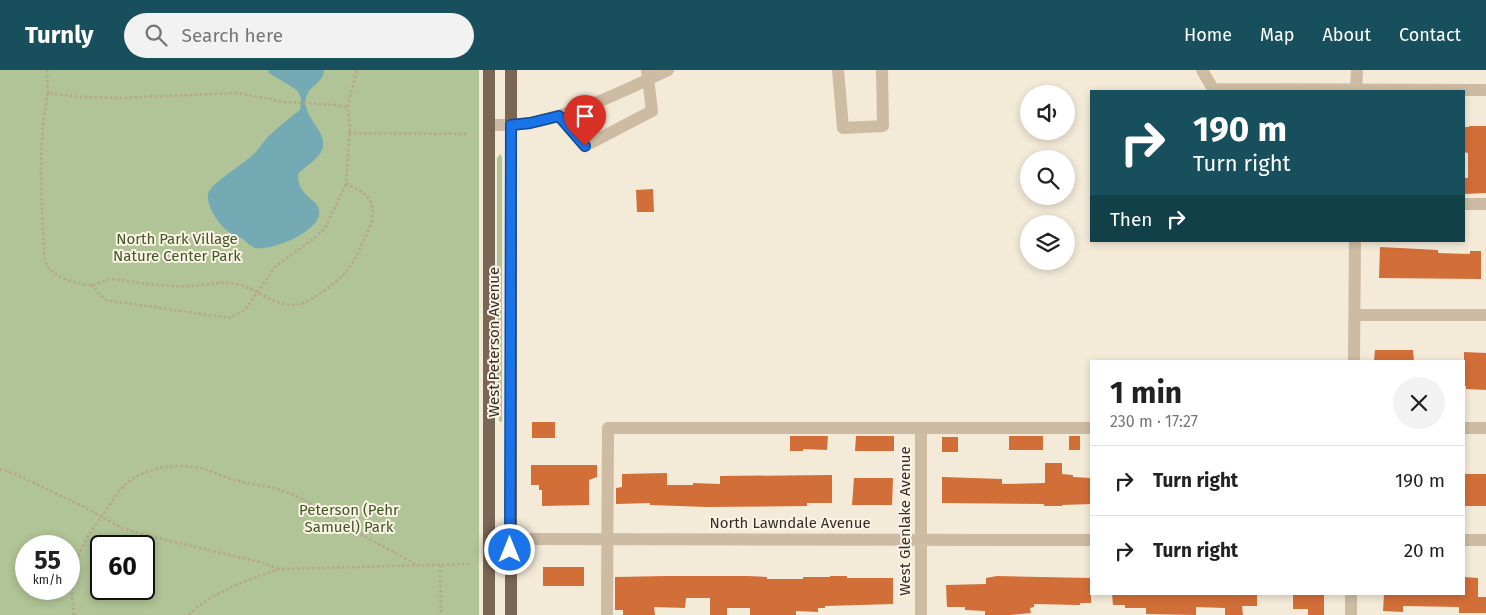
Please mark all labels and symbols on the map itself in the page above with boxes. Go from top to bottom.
pin [564,95,606,146]
park label: North Park Village Nature Center Park [113,230,241,265]
street label: West Peterson Avenue [485,267,503,417]
street label: West Glenlake Avenue [896,446,914,596]
park label: Peterson (Pehr Samuel) Park [299,501,399,536]
street label: North Lawndale Avenue [709,514,871,532]
position arrow [483,523,535,575]
speed limit sign: 60 [90,535,155,600]

